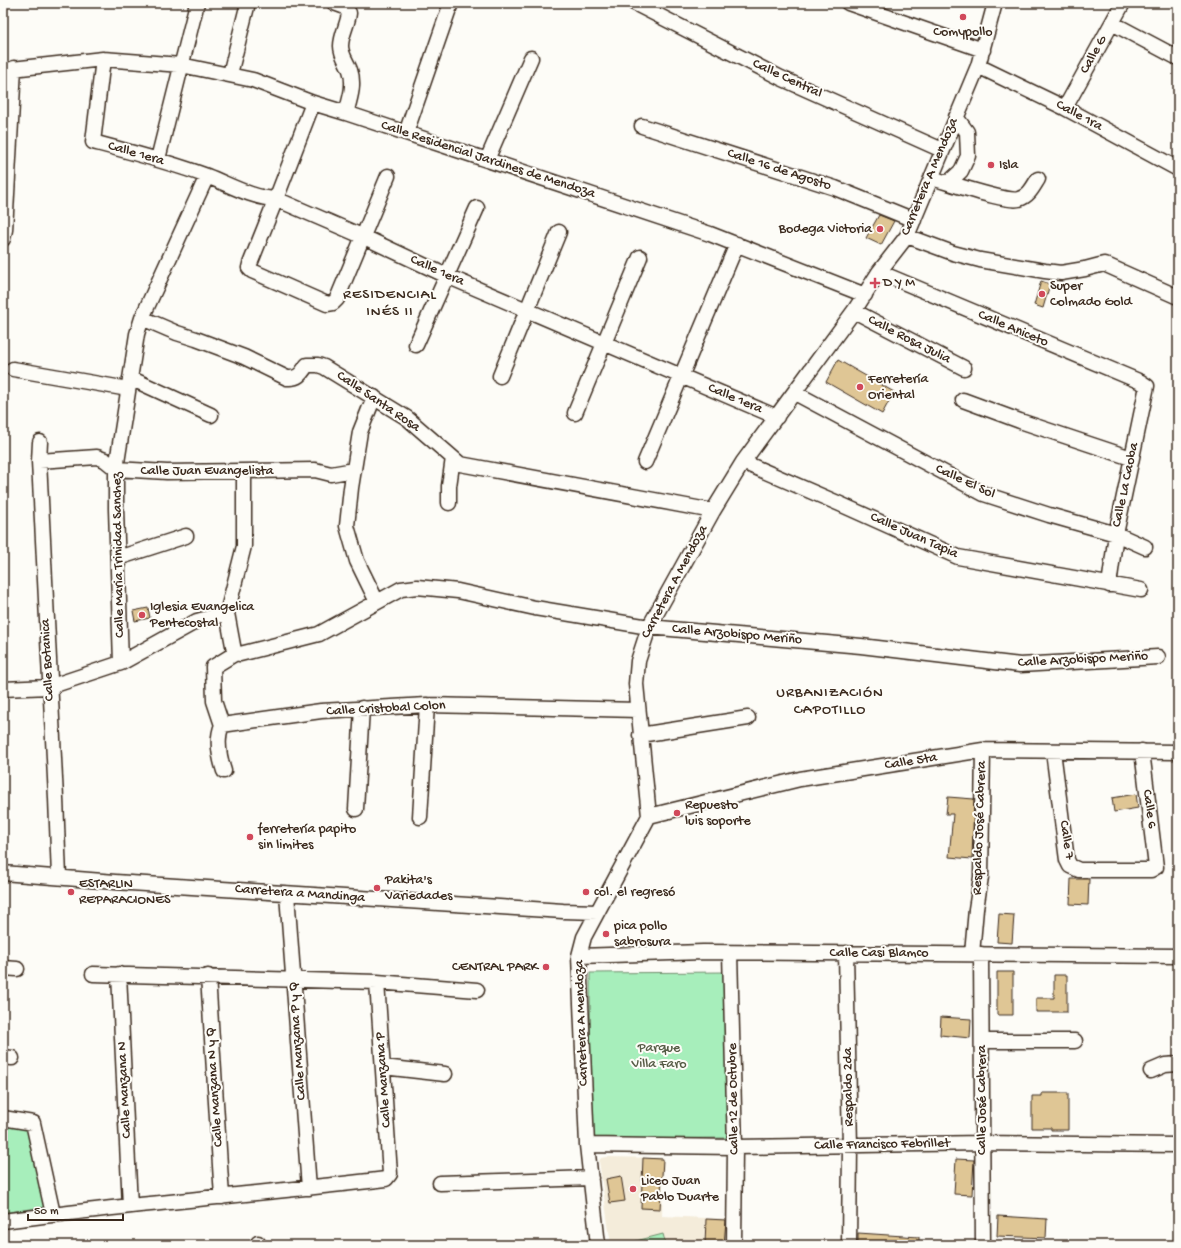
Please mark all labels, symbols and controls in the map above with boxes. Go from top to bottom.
marker: Comypollo [958,12,968,22]
place label: Comypollo [933,24,993,41]
street label: Calle G [1077,32,1112,77]
street label: Calle Central [749,55,825,103]
street label: Calle 1ra [1053,97,1106,136]
street label: Carretera A Mendoza [898,115,963,238]
street label: Calle Residencial Jardines de Mendoza [379,117,598,203]
street label: Calle 1era [106,138,167,170]
street label: Calle 16 de Agosto [725,145,833,195]
place label: Isla [999,157,1020,174]
marker: Isla [986,160,996,170]
place label: Bodega Victoria [778,221,873,238]
marker: Bodega Victoria [875,224,885,234]
street label: Calle 1era [407,252,468,291]
place label: D Y M [882,275,915,292]
marker: D Y M [870,278,880,288]
place label: Super Colmado Gold [1050,278,1134,311]
district label: RESIDENCIAL INÉS II [343,286,437,321]
marker: Super Colmado Gold [1037,289,1047,299]
street label: Calle Aniceto [975,307,1051,351]
street label: Calle Rosa Julia [865,312,954,369]
street label: Calle Santa Rosa [333,368,424,437]
place label: Ferretería Oriental [867,371,929,404]
street label: Calle 1era [705,380,766,419]
marker: Ferretería Oriental [855,382,865,392]
street label: Calle La Caoba [1109,440,1144,529]
street label: Calle El Sol [932,461,998,503]
street label: Calle Juan Evangelista [140,463,275,480]
street label: Calle Maria Trinidad Sanchez [109,471,129,638]
street label: Calle Juan Tapia [867,509,962,564]
street label: Carretera A Mendoza [638,521,713,642]
place label: Iglesia Evangelica Pentecostal [149,599,255,632]
marker: Iglesia Evangelica Pentecostal [137,610,147,620]
street label: Calle Botanica [37,617,59,701]
street label: Calle Arzobispo Meriño [671,621,803,649]
street label: Calle Arzobispo Meriño [1017,648,1149,672]
district label: URBANIZACIÓN CAPOTILLO [776,684,884,719]
street label: Calle Cristobal Colon [326,697,446,721]
street label: Calle 5ta [884,749,940,775]
street label: Respaldo José Cabrera [969,759,991,895]
street label: Calle 6 [1138,788,1160,830]
place label: Repuesto luis soporte [685,797,751,830]
marker: Repuesto luis soporte [672,808,682,818]
street label: Calle 7 [1055,819,1078,861]
place label: ferretería papito sin limites [257,821,356,854]
marker: ferretería papito sin limites [245,832,255,842]
place label: Pakita's Variedades [384,872,453,905]
place label: ESTARLIN REPARACIONES [79,876,171,909]
street label: Carretera a Mandinga [234,881,367,907]
marker: Pakita's Variedades [372,883,382,893]
place label: col. el regresó [594,884,675,901]
marker: ESTARLIN REPARACIONES [66,887,76,897]
marker: col. el regresó [581,887,591,897]
place label: pica pollo sabrosura [613,918,672,951]
marker: pica pollo sabrosura [601,929,611,939]
street label: Calle Casi Blamco [830,945,928,962]
street label: Carretera A Mendoza [571,958,593,1086]
place label: CENTRAL PARK [452,959,539,976]
marker: CENTRAL PARK [541,962,551,972]
street label: Calle Manzana P y Q [285,981,311,1101]
street label: Calle Manzana N y Q [202,1027,228,1147]
street label: Calle Manzana P [372,1031,396,1128]
park label: Parque Villa Faro [630,1040,687,1073]
street label: Calle Manzana N [114,1041,136,1139]
street label: Calle 12 de Octubre [725,1042,743,1155]
street label: Calle José Cabrera [974,1044,991,1155]
street label: Respaldo 2da [840,1046,858,1127]
street label: Calle Francisco Febrillet [814,1135,951,1155]
place label: Liceo Juan Pablo Duarte [640,1173,720,1206]
marker: Liceo Juan Pablo Duarte [628,1184,638,1194]
scale bar [28,1196,123,1222]
text: 50 m [34,1205,59,1219]

